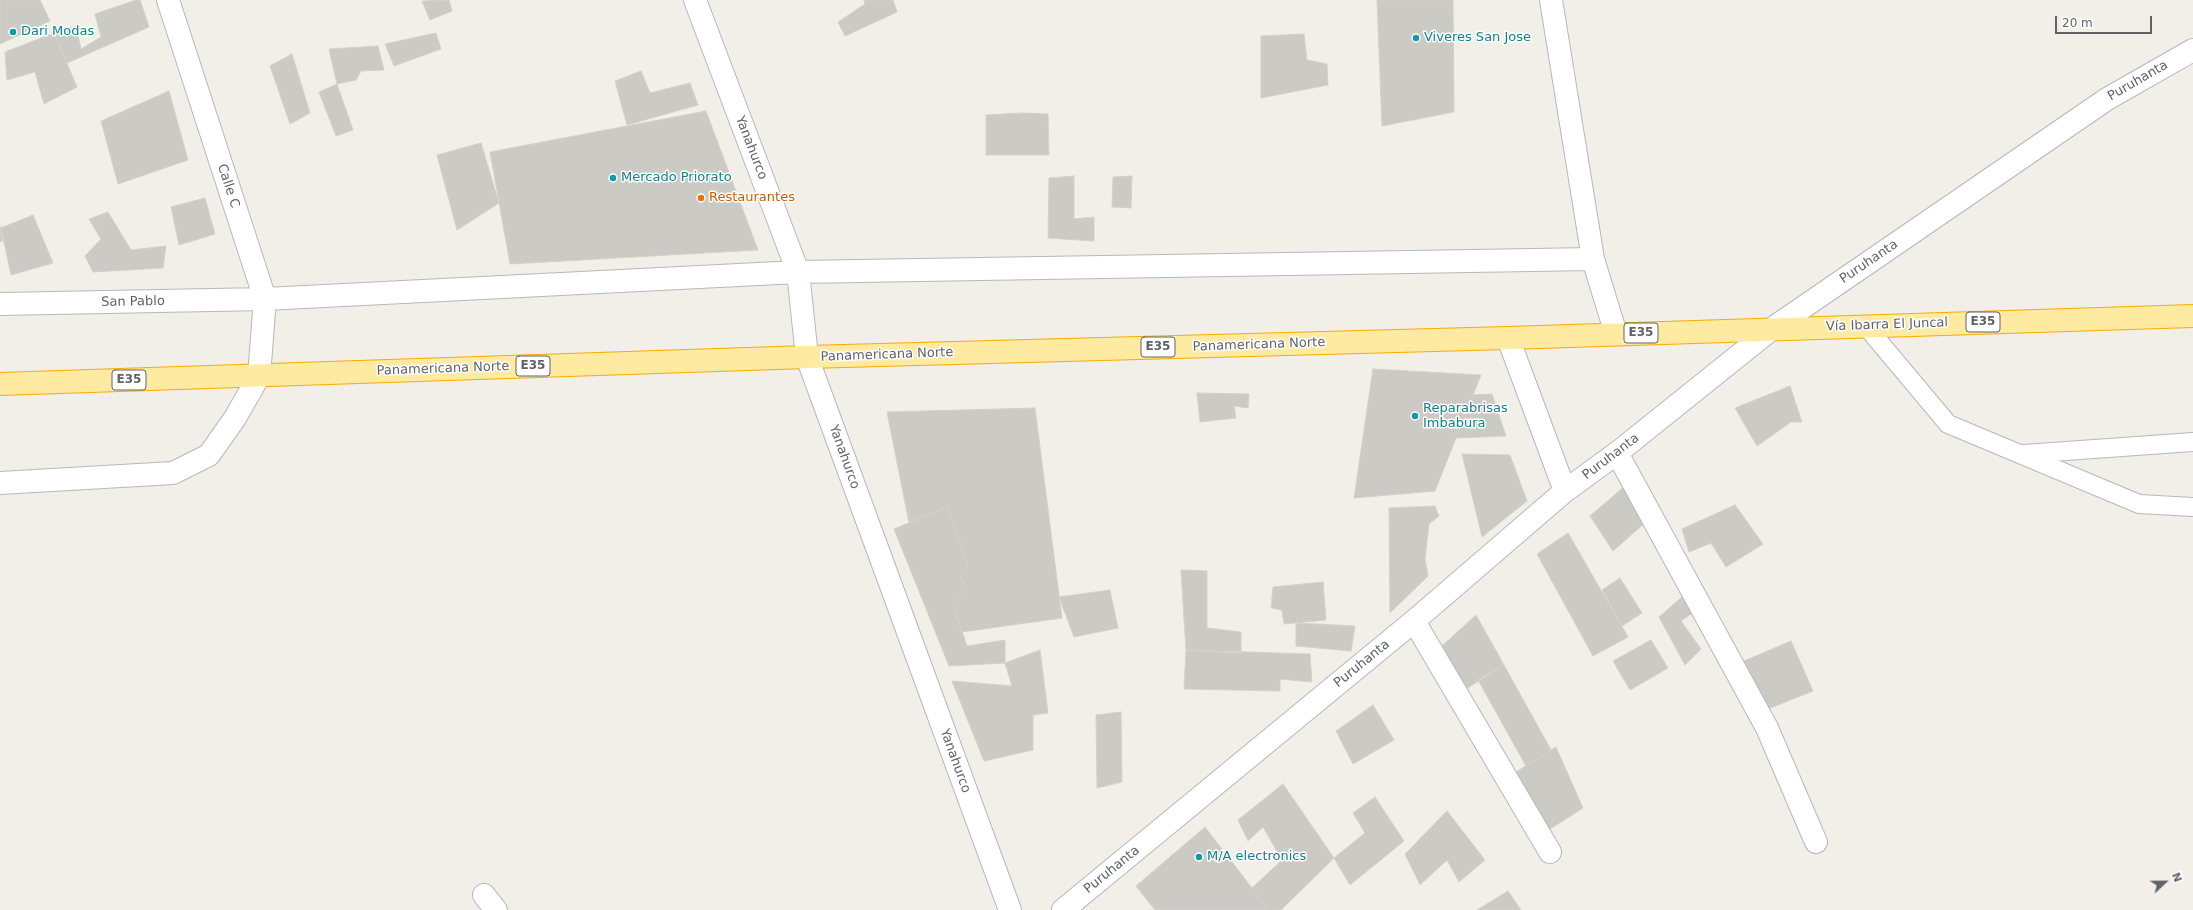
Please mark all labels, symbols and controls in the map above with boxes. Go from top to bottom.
scale bar [2057,8,2154,34]
text: 20 m [2062,16,2093,30]
place label: Dari Modas [21,24,94,40]
marker: Dari Modas [8,27,18,37]
place label: Viveres San Jose [1424,30,1531,46]
marker: Viveres San Jose [1411,33,1421,43]
street label: Puruhanta [2105,58,2171,104]
street label: Yanahurco [732,114,770,182]
street label: Calle C [214,162,242,210]
place label: Mercado Priorato [621,170,732,186]
marker: Mercado Priorato [608,173,618,183]
place label: Restaurantes [709,190,795,206]
marker: Restaurantes [696,193,706,203]
street label: Puruhanta [1837,237,1901,287]
street label: San Pablo [101,294,165,310]
road number: E35 [1966,312,2000,332]
street label: Vía Ibarra El Juncal [1826,315,1948,335]
road number: E35 [1624,323,1658,343]
street label: Panamericana Norte [1192,335,1326,355]
road number: E35 [1141,337,1175,357]
street label: Panamericana Norte [820,345,954,365]
road number: E35 [516,356,550,376]
street label: Panamericana Norte [376,359,510,379]
road number: E35 [112,370,146,390]
place label: Reparabrisas Imbabura [1423,401,1508,432]
marker: Reparabrisas Imbabura [1410,411,1420,421]
street label: Yanahurco [825,423,863,491]
street label: Puruhanta [1580,431,1642,483]
street label: Puruhanta [1331,637,1393,691]
street label: Yanahurco [936,727,974,795]
street label: Puruhanta [1081,843,1143,897]
place label: M/A electronics [1207,849,1306,865]
marker: M/A electronics [1194,852,1204,862]
north arrow [2145,862,2185,902]
text: N [2169,871,2184,884]

